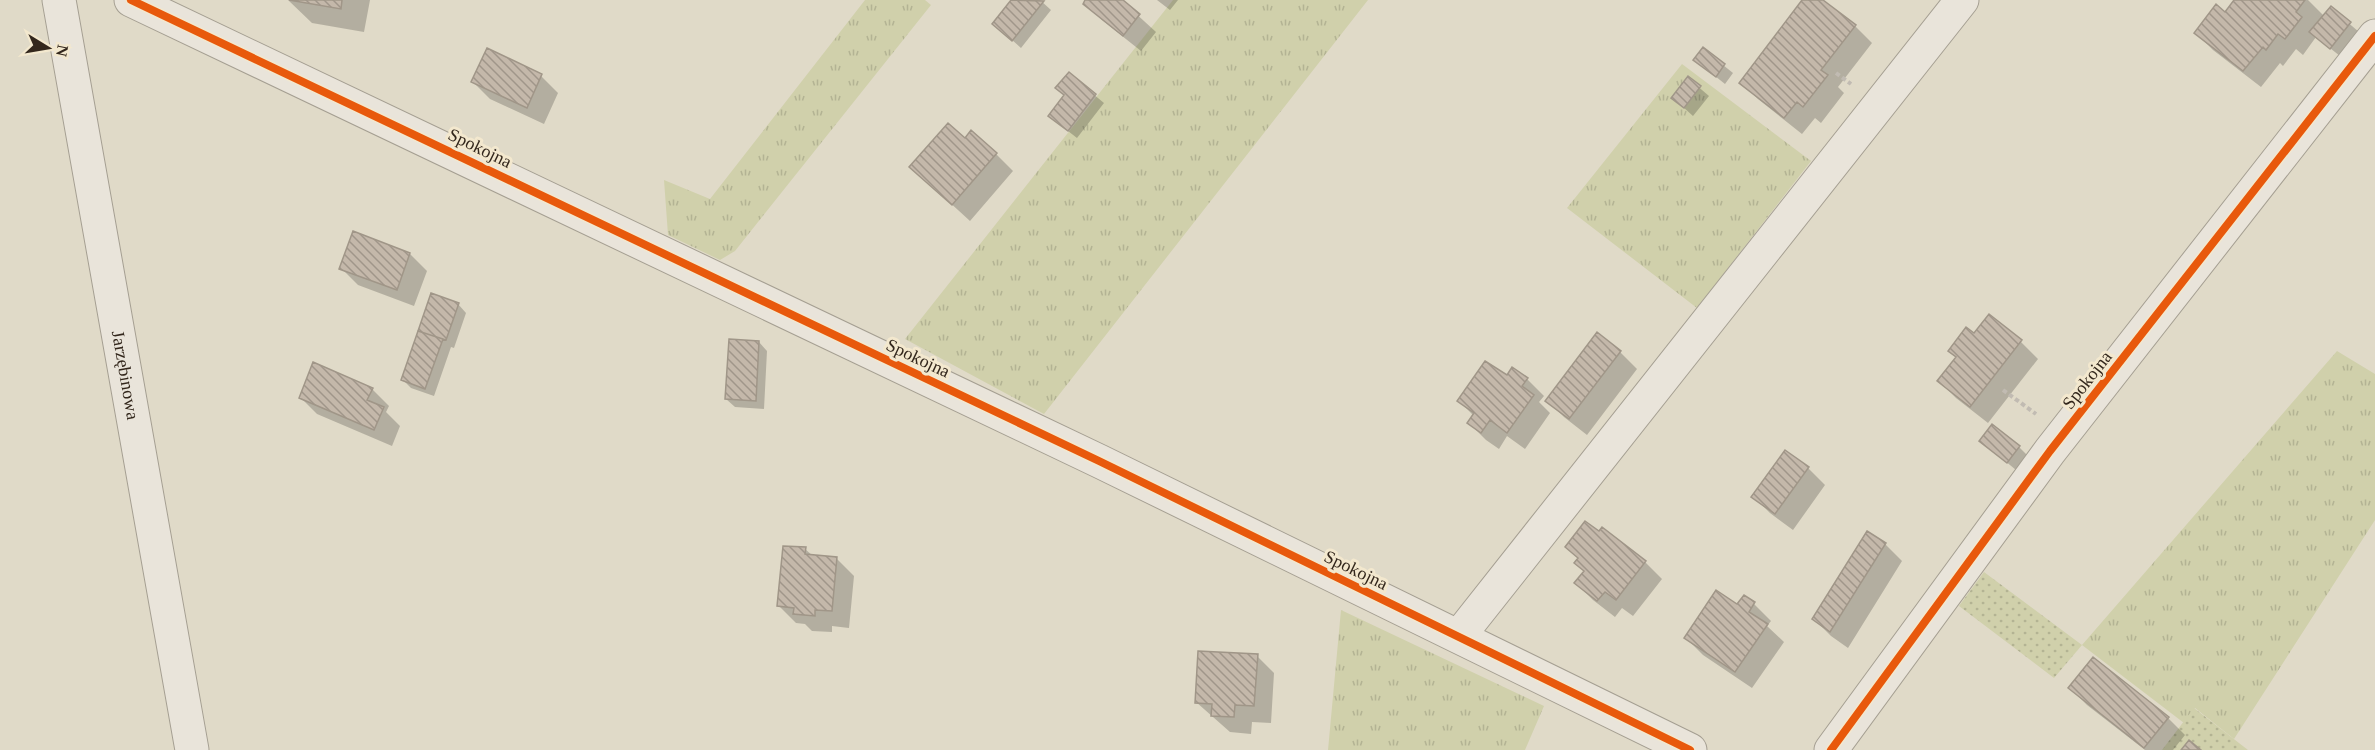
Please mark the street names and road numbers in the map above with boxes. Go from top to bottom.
street label: Spokojna [445,124,515,172]
street label: Jarzębinowa [108,329,143,421]
street label: Spokojna [883,335,953,381]
street label: Spokojna [2058,347,2116,413]
street label: Spokojna [1321,546,1391,594]

